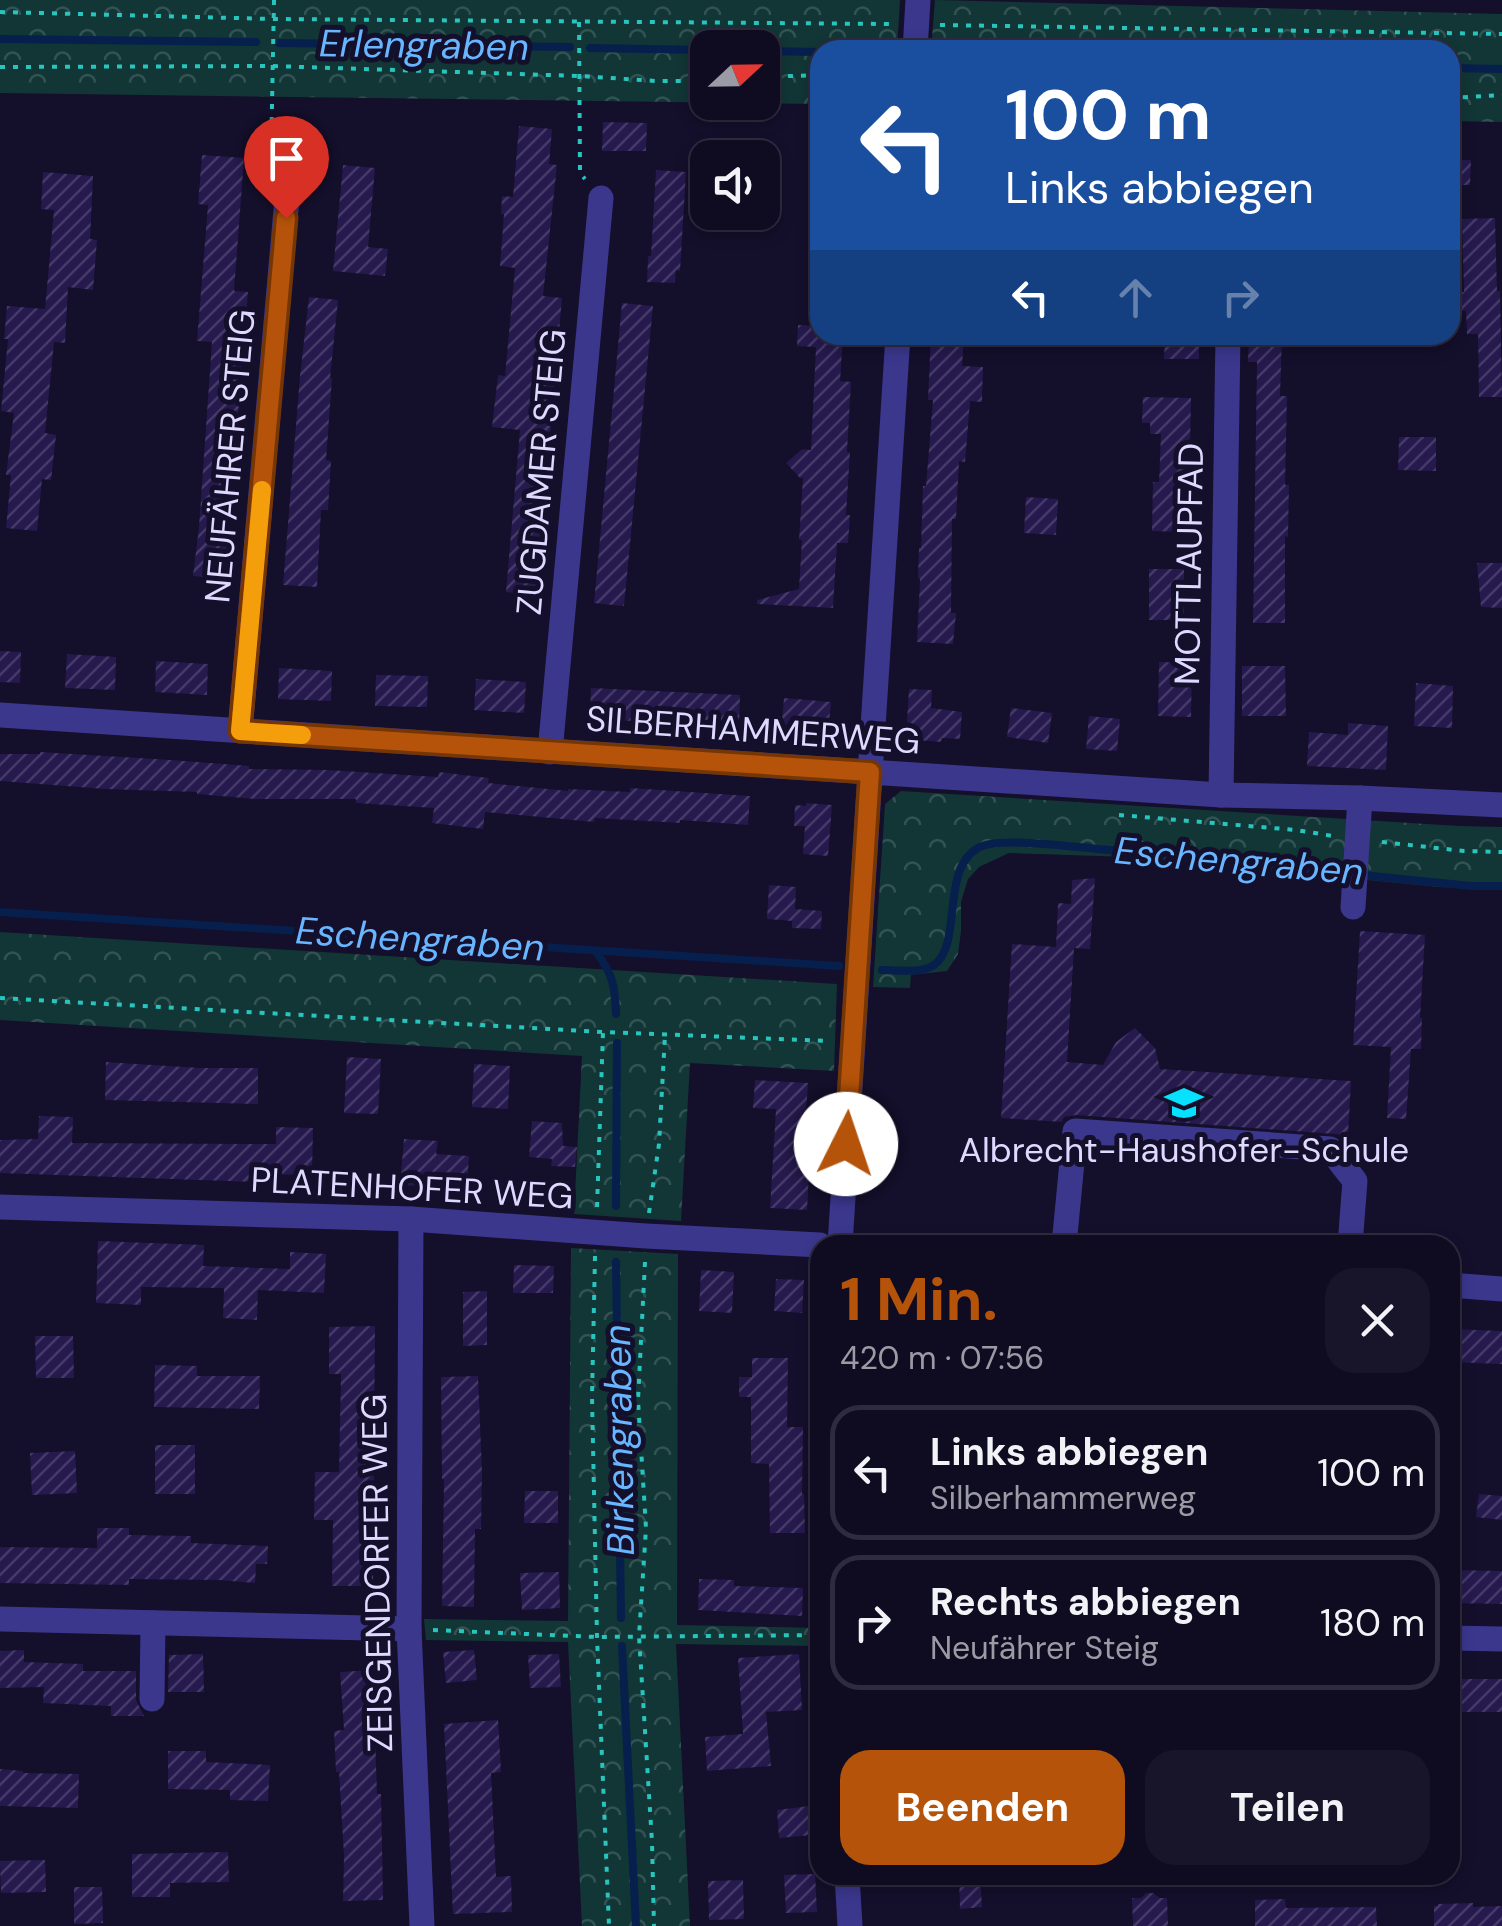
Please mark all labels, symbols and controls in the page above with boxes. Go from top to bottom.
water label: Erlengraben [319,18,529,72]
north arrow [690,30,780,120]
map controls [690,30,780,230]
text: 100 m [1005,70,1211,161]
icon: left [840,80,970,210]
pin [244,116,329,219]
icon: arrive [259,131,314,186]
button: sound [690,140,780,230]
text: Links abbiegen [1005,158,1314,217]
icon: left [1003,270,1058,325]
icon: ahead [1108,270,1163,325]
icon: right [1213,270,1268,325]
street label: NEUFÄHRER STEIG [194,307,266,605]
street label: ZUGDAMER STEIG [506,327,576,617]
street label: MOTTLAUPFAD [1164,443,1214,685]
street label: SILBERHAMMERWEG [584,695,922,765]
water label: Eschengraben [1113,825,1365,897]
water label: Eschengraben [294,905,546,973]
school or university icon: Albrecht-Haushofer-Schule [1163,1082,1205,1124]
position arrow [794,1092,898,1196]
place label: Albrecht-Haushofer-Schule [959,1127,1409,1173]
street label: PLATENHOFER WEG [250,1157,574,1219]
text: 1 Min. [840,1260,998,1339]
button: close [1325,1268,1430,1373]
water label: Birkengraben [592,1324,646,1556]
text: 420 m · 07:56 [840,1337,1044,1379]
street label: ZEISGENDORFER WEG [351,1393,403,1753]
text: Links abbiegen [930,1427,1208,1477]
icon: left [845,1445,900,1500]
text: 100 m [1317,1448,1425,1498]
text: Silberhammerweg [930,1477,1196,1519]
text: Rechts abbiegen [930,1577,1241,1627]
icon: right [845,1595,900,1650]
text: 180 m [1320,1598,1425,1648]
text: Neufährer Steig [930,1627,1159,1669]
button: Beenden [840,1750,1125,1865]
button: Teilen [1145,1750,1430,1865]

